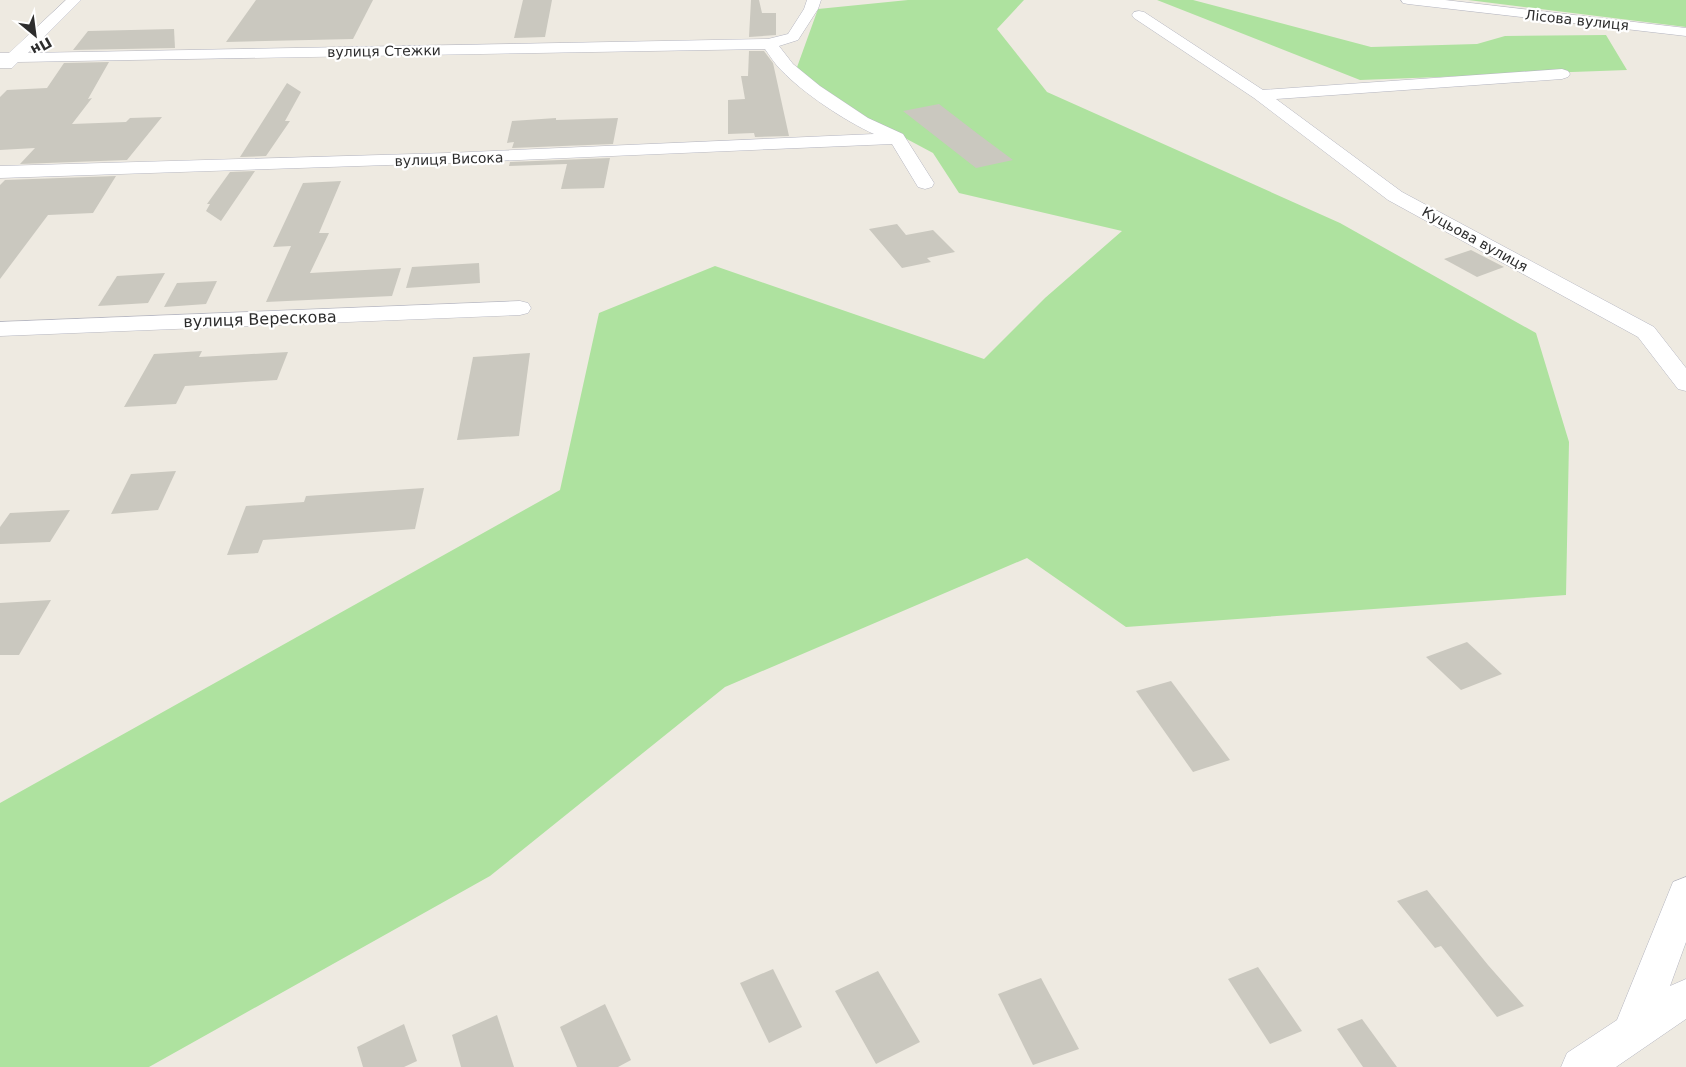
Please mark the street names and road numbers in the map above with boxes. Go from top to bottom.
street label: Лісова вулиця [1524,7,1630,33]
street label: вулиця Стежки [327,42,441,60]
street label: вулиця Висока [394,149,504,169]
street label: Куцьова вулиця [1419,203,1531,275]
street label: вулиця Верескова [183,307,337,331]

